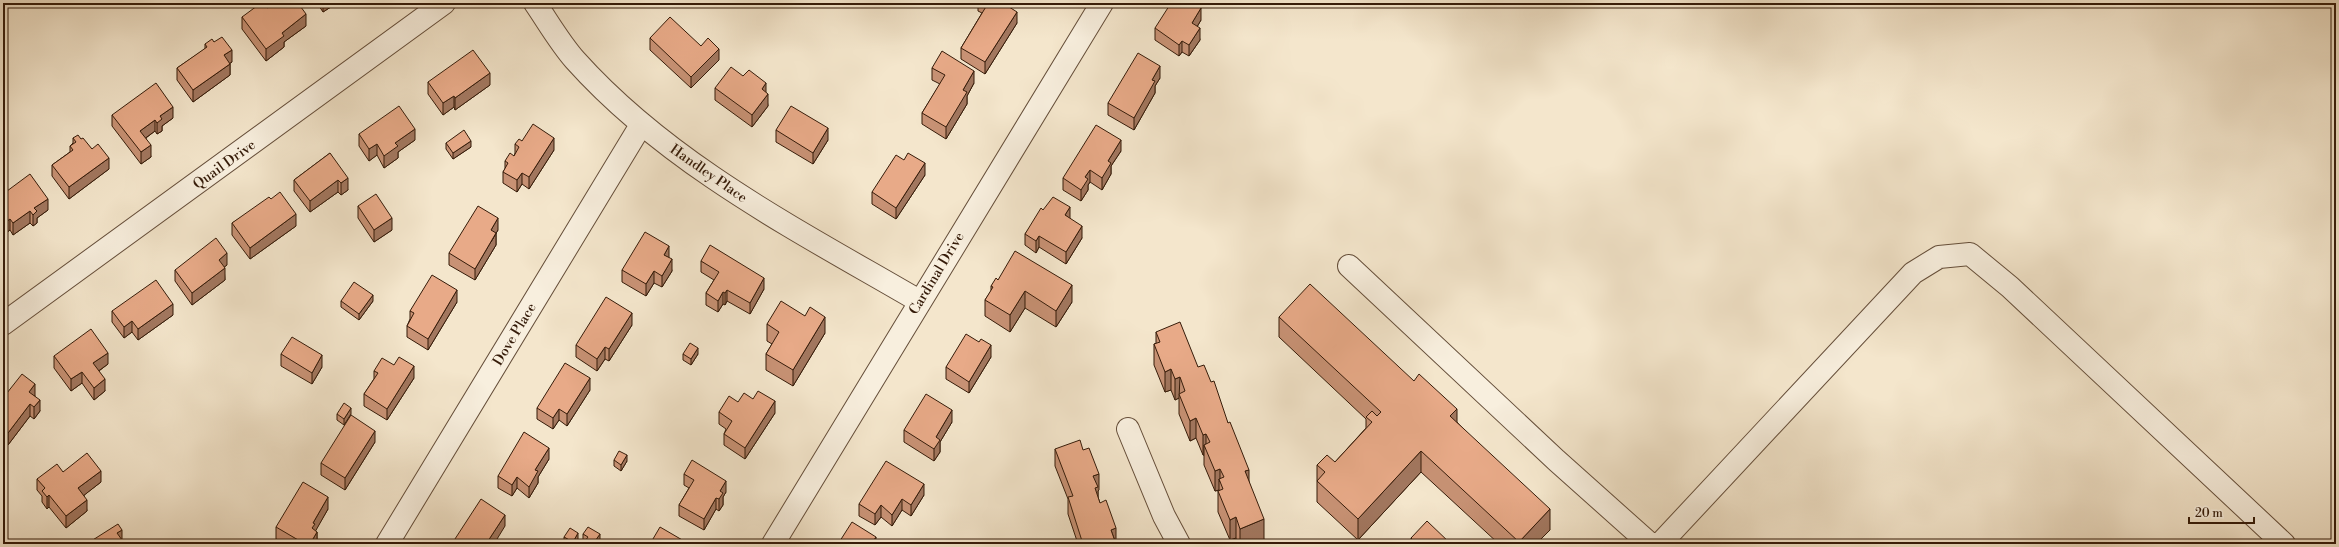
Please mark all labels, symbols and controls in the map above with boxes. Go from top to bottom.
street label: Quail Drive [190,136,260,194]
street label: Handley Place [666,141,751,207]
street label: Cardinal Drive [905,229,969,318]
street label: Dove Place [489,300,541,369]
scale bar [2189,499,2254,525]
text: 20 m [2195,506,2223,521]

